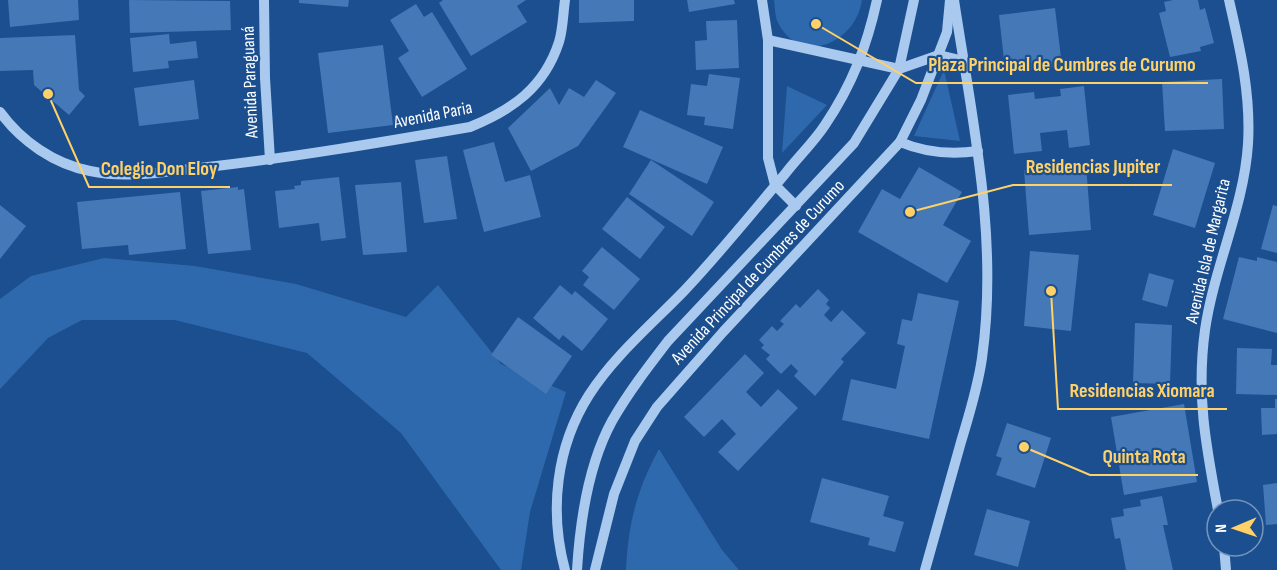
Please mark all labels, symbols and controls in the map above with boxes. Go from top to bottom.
street label: Avenida Paraguaná [238,25,262,139]
callout: Plaza Principal de Cumbres de Curumo [916,45,1208,83]
text: Plaza Principal de Cumbres de Curumo [928,53,1196,77]
street label: Avenida Paria [391,97,474,133]
callout: Residencias Jupiter [1013,147,1172,185]
callout: Colegio Don Eloy [89,149,230,187]
text: Residencias Jupiter [1026,155,1160,179]
text: Colegio Don Eloy [101,157,218,181]
street label: Avenida Principal de Cumbres de Curumo [666,175,849,369]
street label: Avenida Isla de Margarita [1181,177,1235,326]
callout: Residencias Xiomara [1058,371,1227,409]
text: Residencias Xiomara [1069,379,1215,403]
callout: Quinta Rota [1090,437,1198,475]
text: Quinta Rota [1102,445,1186,469]
north arrow [1205,498,1265,558]
text: N [1212,524,1231,533]

